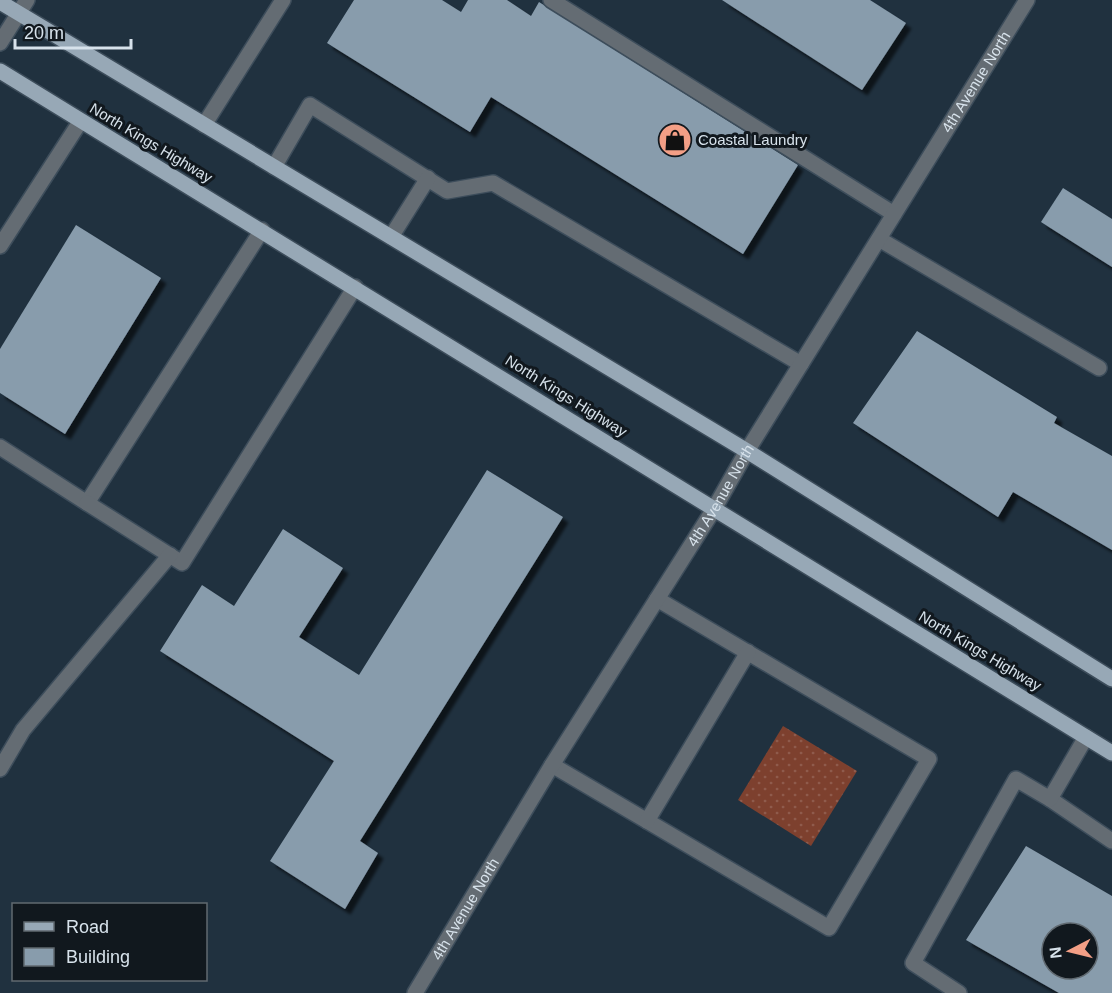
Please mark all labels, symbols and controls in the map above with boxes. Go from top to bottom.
scale bar [15,12,130,50]
text: 20 m [24,23,64,43]
street label: 4th Avenue North [938,28,1013,135]
street label: North Kings Highway [87,99,216,186]
shop icon: Coastal Laundry [657,122,693,158]
place label: Coastal Laundry [698,131,808,148]
street label: North Kings Highway [502,351,631,440]
street label: 4th Avenue North [684,441,757,549]
street label: North Kings Highway [916,607,1045,694]
street label: 4th Avenue North [428,855,502,963]
legend [12,903,207,981]
text: Road [66,917,109,937]
north arrow [1040,921,1100,981]
text: N [1046,946,1065,960]
text: Building [66,947,130,967]

